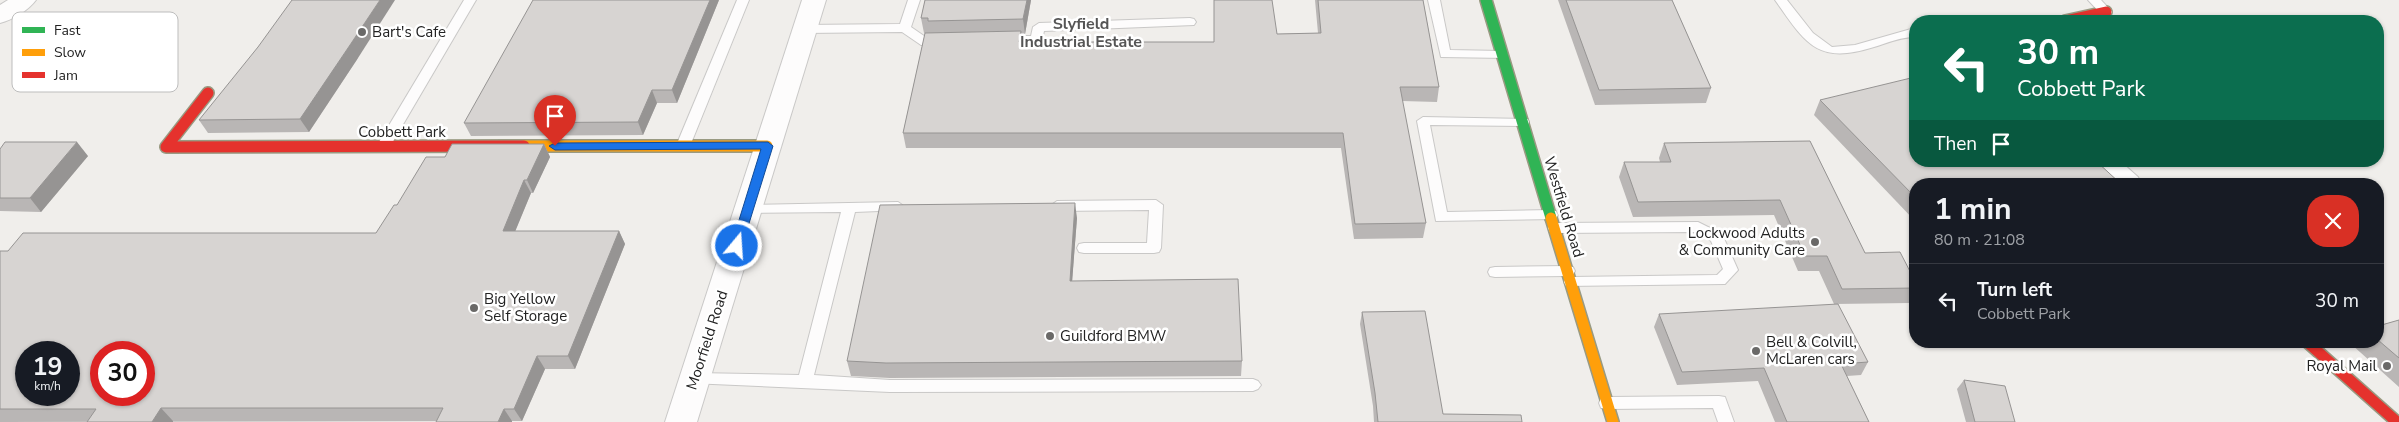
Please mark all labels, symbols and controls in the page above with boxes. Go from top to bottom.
legend [12,12,178,92]
district label: Slyfield Industrial Estate [1020,13,1142,53]
text: Fast [54,21,80,40]
place label: Bart's Cafe [372,22,446,42]
marker: Bart's Cafe [356,26,368,38]
text: 30 m [2017,29,2099,76]
icon: left [1934,35,1999,100]
text: Slow [54,43,86,62]
text: Jam [53,66,78,85]
text: Cobbett Park [2017,74,2145,104]
pin [534,95,576,146]
icon: arrive [541,102,569,130]
street label: Cobbett Park [358,122,446,142]
icon: arrive [1987,130,2015,158]
text: Then [1934,131,1977,157]
street label: Westfield Road [1539,154,1589,260]
text: 1 min [1934,189,2012,230]
button: close [2307,195,2359,247]
position arrow [710,219,762,271]
place label: Lockwood Adults & Community Care [1679,223,1805,260]
text: 80 m · 21:08 [1934,229,2025,251]
marker: Lockwood Adults & Community Care [1809,236,1821,248]
text: Turn left [1977,277,2052,303]
icon: left [1934,287,1962,315]
street label: Moorfield Road [681,288,733,392]
text: 30 m [2315,288,2359,314]
place label: Big Yellow Self Storage [484,289,567,326]
marker: Big Yellow Self Storage [468,302,480,314]
text: Cobbett Park [1977,303,2070,325]
place label: Guildford BMW [1060,326,1167,346]
marker: Guildford BMW [1044,330,1056,342]
place label: Bell & Colvill, McLaren cars [1766,332,1857,369]
speed limit sign: 30 [90,341,155,406]
marker: Bell & Colvill, McLaren cars [1750,345,1762,357]
text: 19 [32,350,63,384]
place label: Royal Mail [2306,356,2378,376]
marker: Royal Mail [2381,360,2393,372]
text: km/h [34,378,61,394]

